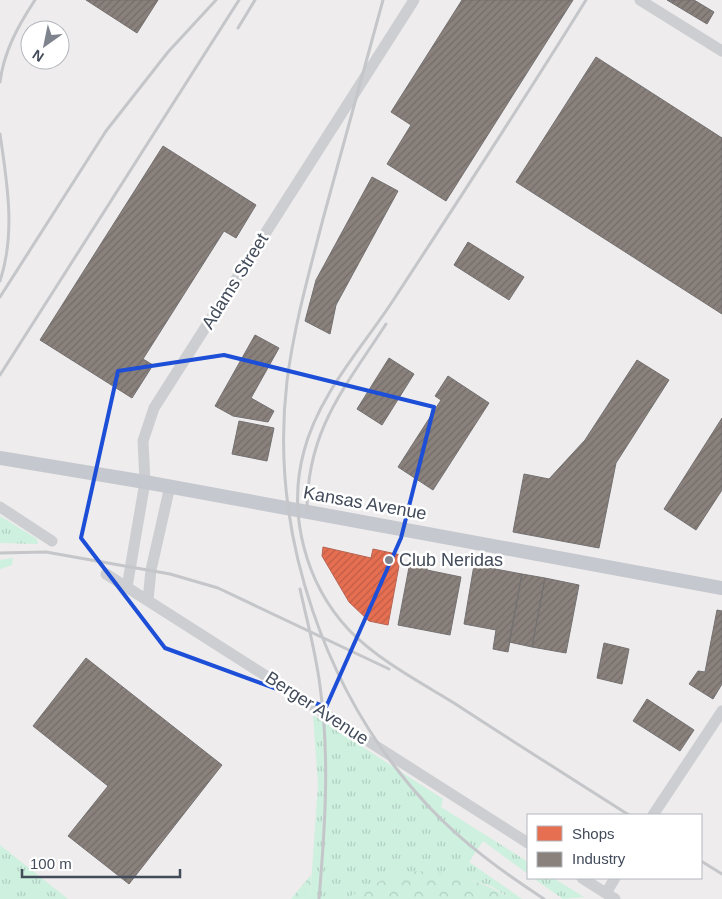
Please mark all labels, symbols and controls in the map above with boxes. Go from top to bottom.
north arrow [20,20,70,70]
text: N [29,46,47,65]
street label: Adams Street [198,229,272,333]
street label: Kansas Avenue [302,482,428,524]
place label: Club Neridas [399,550,503,570]
marker: Club Neridas [383,554,395,566]
street label: Berger Avenue [262,667,372,749]
legend [527,814,702,879]
text: Shops [572,825,615,842]
scale bar [22,846,180,878]
text: Industry [572,850,626,867]
text: 100 m [30,855,72,872]

